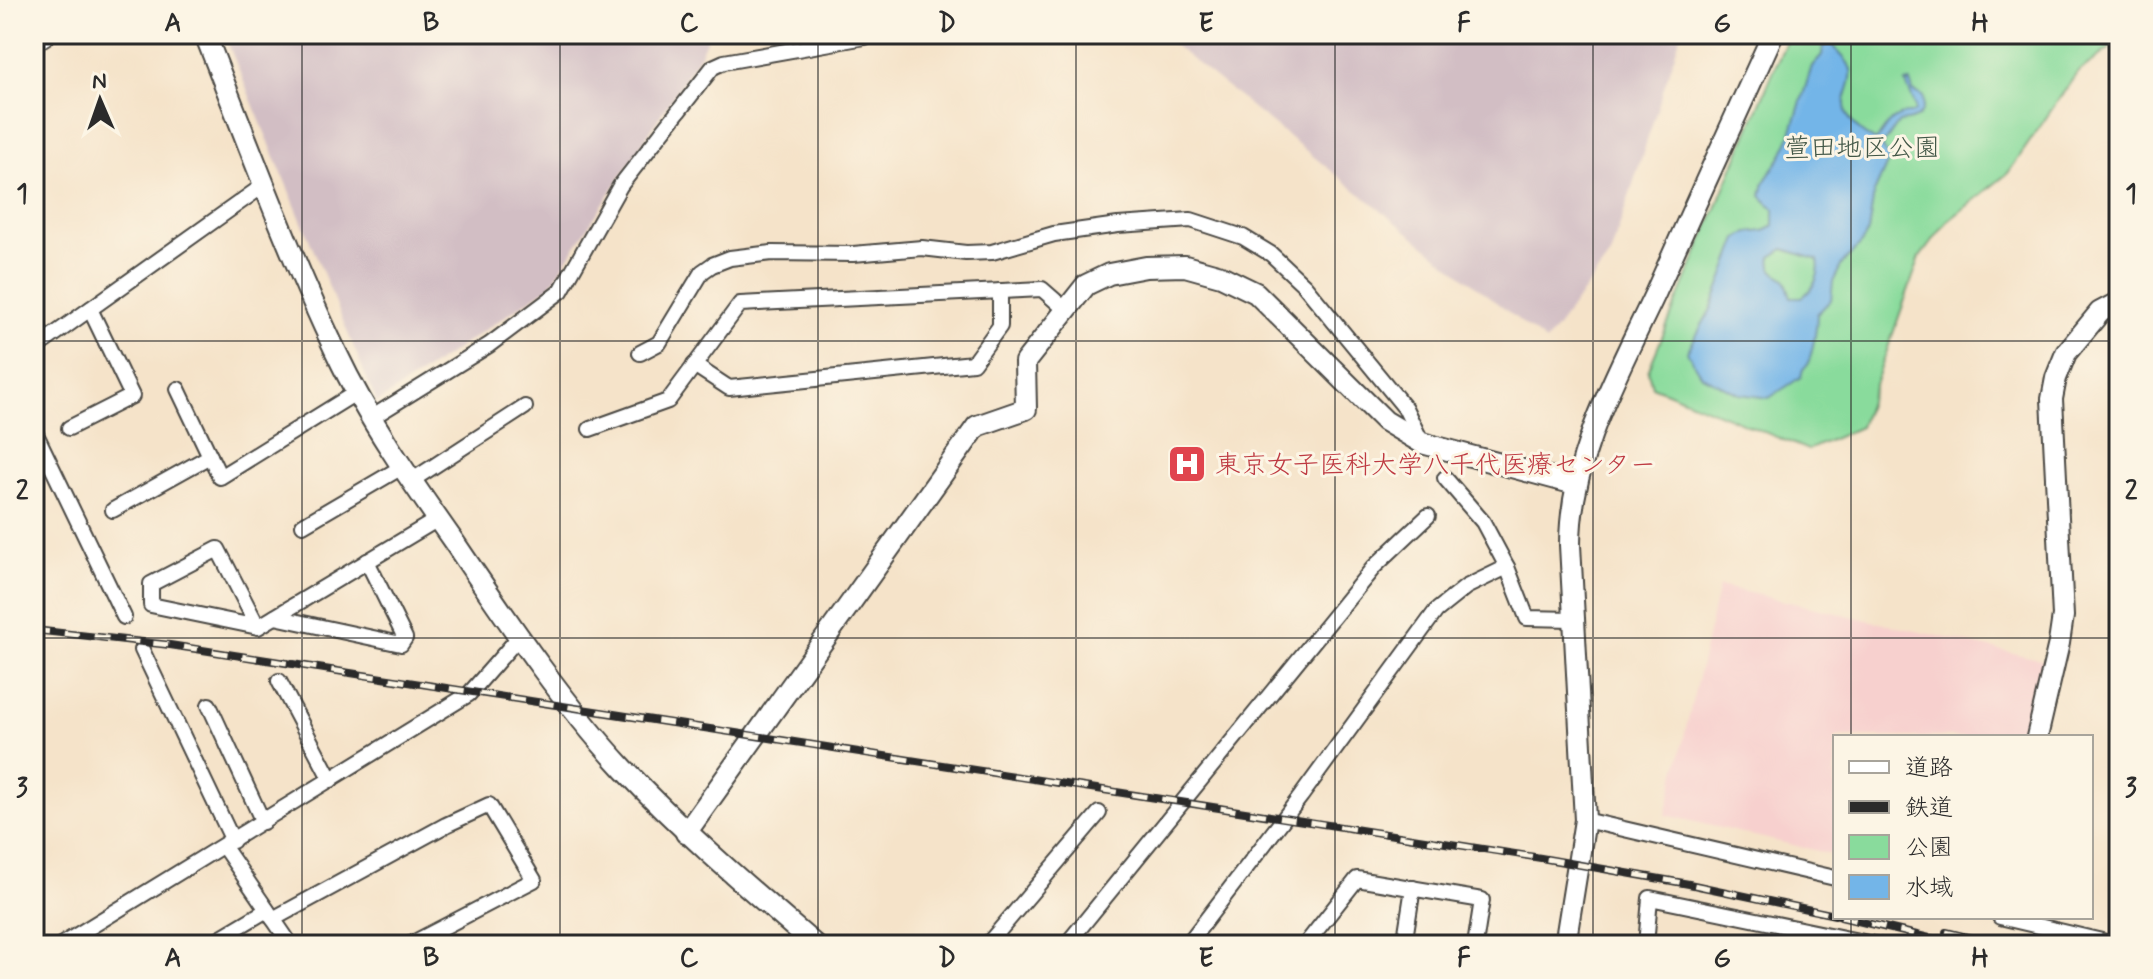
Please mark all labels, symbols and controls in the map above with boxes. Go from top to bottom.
text: A [164,7,182,41]
text: B [423,7,439,41]
text: C [680,7,699,41]
text: D [938,7,956,41]
text: E [1198,7,1214,41]
text: F [1457,7,1471,41]
text: G [1713,7,1731,41]
text: H [1972,7,1989,41]
north arrow [60,60,140,140]
text: N [92,68,107,96]
park label: 萱田地区公園 [1784,132,1940,166]
text: 1 [16,178,28,212]
text: 1 [2125,178,2137,212]
hospital icon: 東京女子医科大学八千代医療センター [1166,443,1208,485]
place label: 東京女子医科大学八千代医療センター [1215,449,1656,483]
text: 2 [16,475,29,509]
text: 2 [2125,475,2138,509]
legend [1833,735,2093,919]
text: 道路 [1905,753,1953,784]
text: 3 [16,772,28,806]
text: 3 [2125,772,2137,806]
text: 鉄道 [1905,793,1953,824]
text: 公園 [1905,833,1953,864]
text: 水域 [1905,873,1953,904]
text: A [164,942,182,976]
text: B [423,942,439,976]
text: C [680,942,699,976]
text: D [938,942,956,976]
text: E [1198,942,1214,976]
text: F [1457,942,1471,976]
text: G [1713,942,1731,976]
text: H [1972,942,1989,976]

